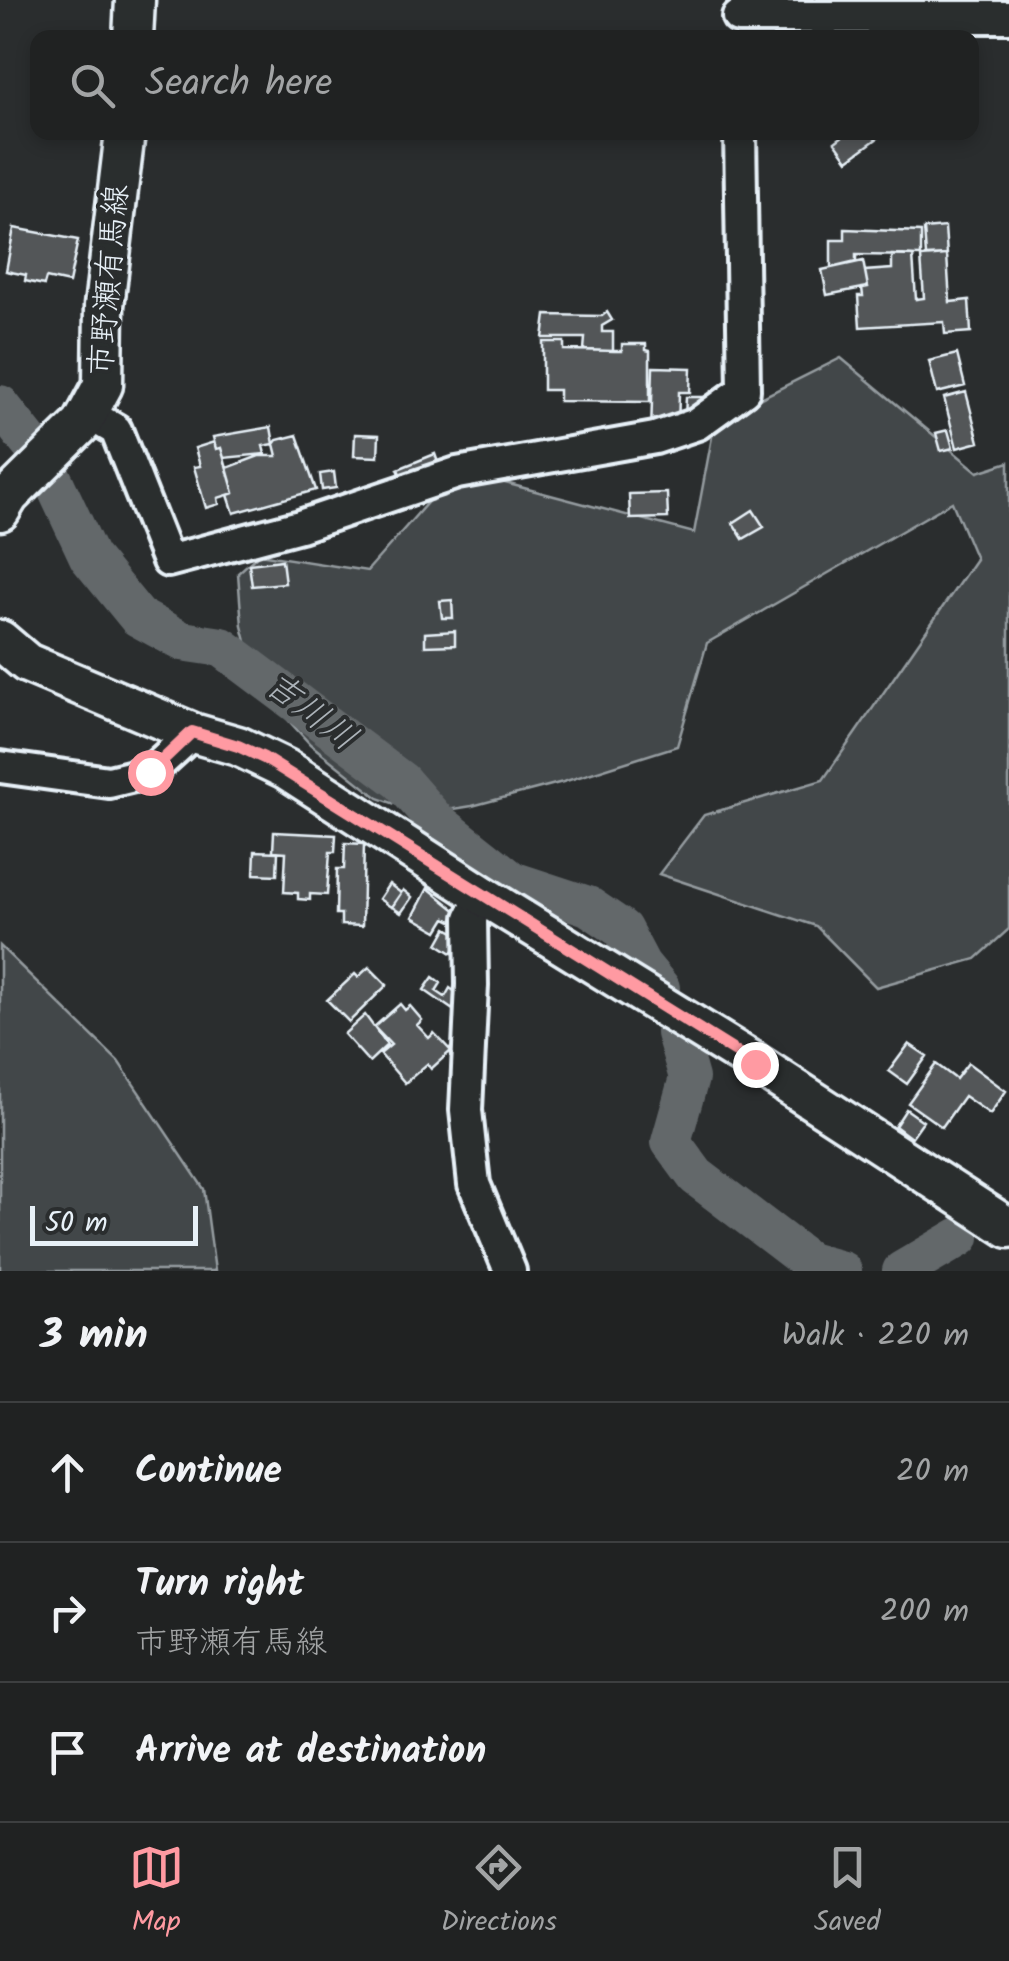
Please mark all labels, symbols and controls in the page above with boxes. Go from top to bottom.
search box [30,30,979,140]
text: Search here [145,55,332,115]
icon: search [65,58,120,113]
street label: 市野瀬有馬線 [76,182,144,378]
water label: 吉川川 [251,659,369,767]
route start [128,750,174,796]
route end [733,1042,779,1088]
scale bar [30,1201,198,1246]
text: 50 m [45,1201,108,1246]
text: 3 min [40,1303,148,1370]
text: Walk · 220 m [781,1311,969,1362]
text: Continue [135,1442,282,1502]
icon: ahead [40,1445,95,1500]
text: 20 m [896,1447,969,1498]
text: Turn right [135,1555,304,1615]
icon: right [40,1585,95,1640]
text: 200 m [880,1587,969,1638]
text: 市野瀬有馬線 [135,1618,327,1669]
text: Arrive at destination [135,1722,486,1782]
icon: arrive [40,1725,95,1780]
tab: Map [129,1840,184,1945]
tab: Directions [441,1840,557,1945]
tab: Saved [814,1840,880,1945]

